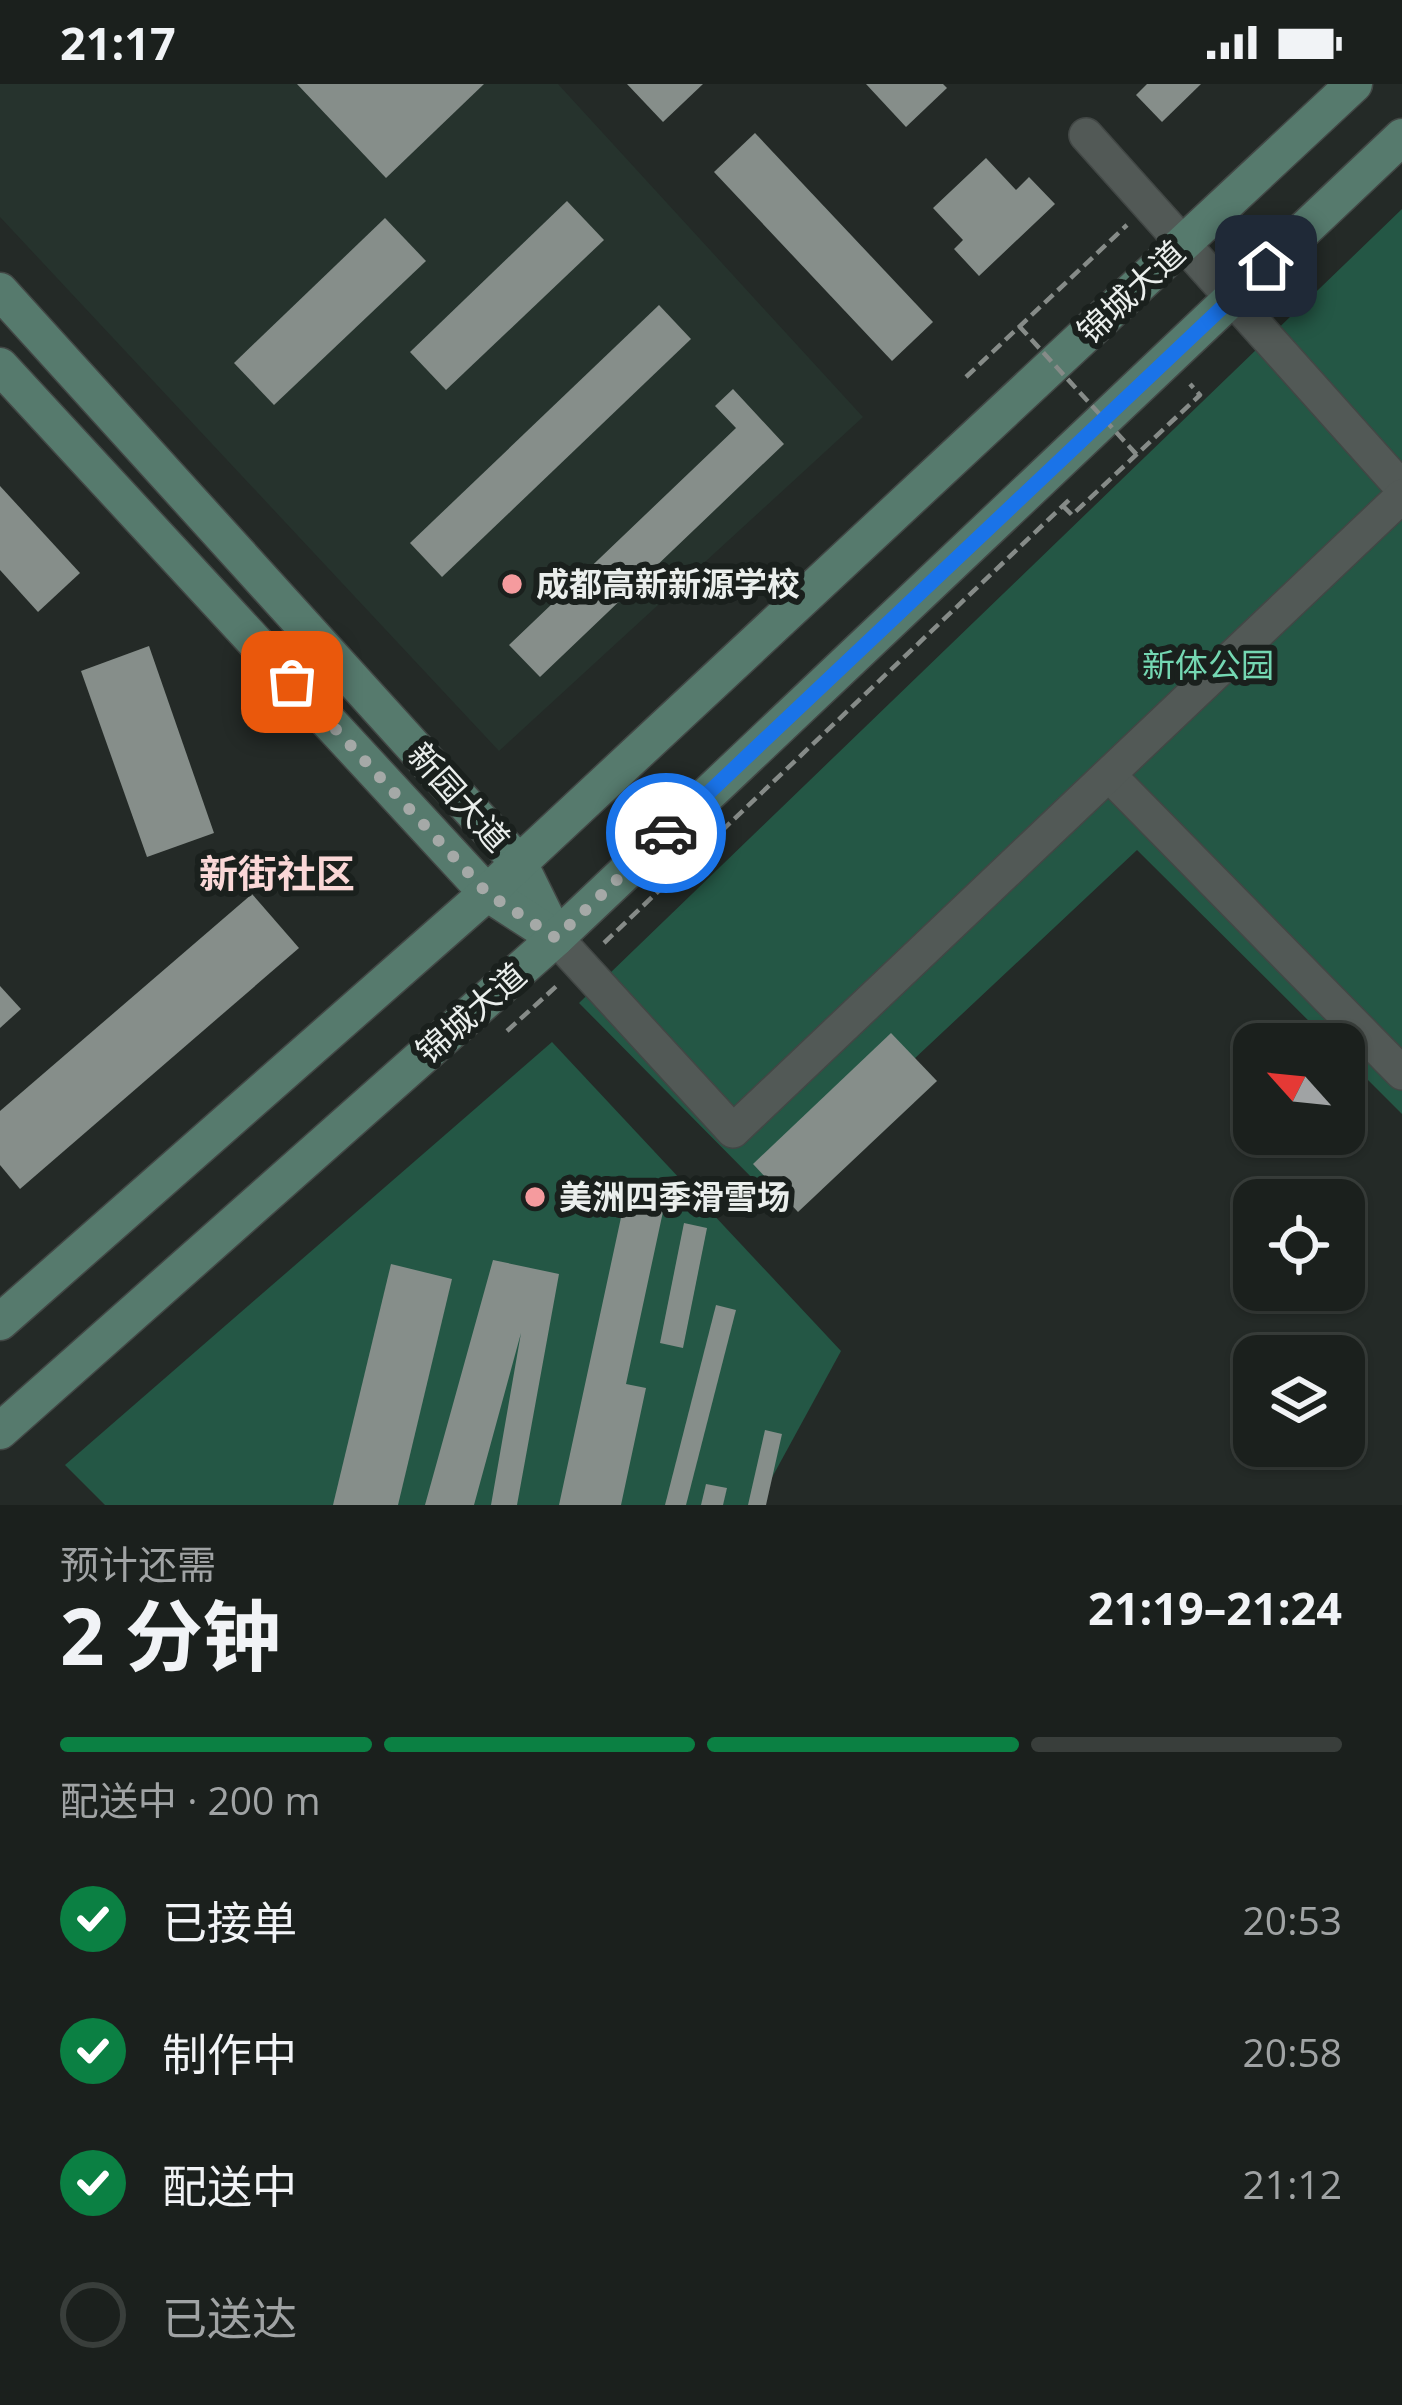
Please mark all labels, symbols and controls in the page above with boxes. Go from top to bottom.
text: 21:17 [60,12,176,73]
pin [1215,215,1317,317]
street label: 锦城大道 [1067,230,1194,353]
icon: home [1233,233,1299,299]
place label: 成都高新新源学校 [536,561,800,606]
marker: 成都高新新源学校 [499,571,525,597]
pin [241,631,343,733]
park label: 新体公园 [1142,642,1274,687]
icon: bag [259,649,325,715]
street label: 新园大道 [398,733,520,861]
courier [606,773,726,893]
icon: car [633,800,699,866]
district label: 新街社区 [199,846,355,899]
street label: 锦城大道 [406,952,535,1073]
north arrow [1233,1023,1365,1155]
map controls [1233,1023,1365,1467]
place label: 美洲四季滑雪场 [559,1174,790,1219]
button: locate [1233,1179,1365,1311]
marker: 美洲四季滑雪场 [522,1184,548,1210]
button: layers [1233,1335,1365,1467]
text: 预计还需 [60,1537,216,1590]
text: 21:19–21:24 [1088,1577,1342,1638]
text: 2 分钟 [60,1582,281,1688]
text: 配送中 · 200 m [60,1773,321,1826]
icon: check [60,1886,126,1952]
text: 已接单 [162,1891,297,1952]
text: 20:53 [1243,1893,1342,1946]
icon: check [60,2018,126,2084]
text: 制作中 [162,2023,297,2084]
text: 20:58 [1243,2025,1342,2078]
icon: check [60,2150,126,2216]
text: 配送中 [162,2155,297,2216]
text: 21:12 [1243,2157,1342,2210]
text: 已送达 [162,2287,297,2348]

